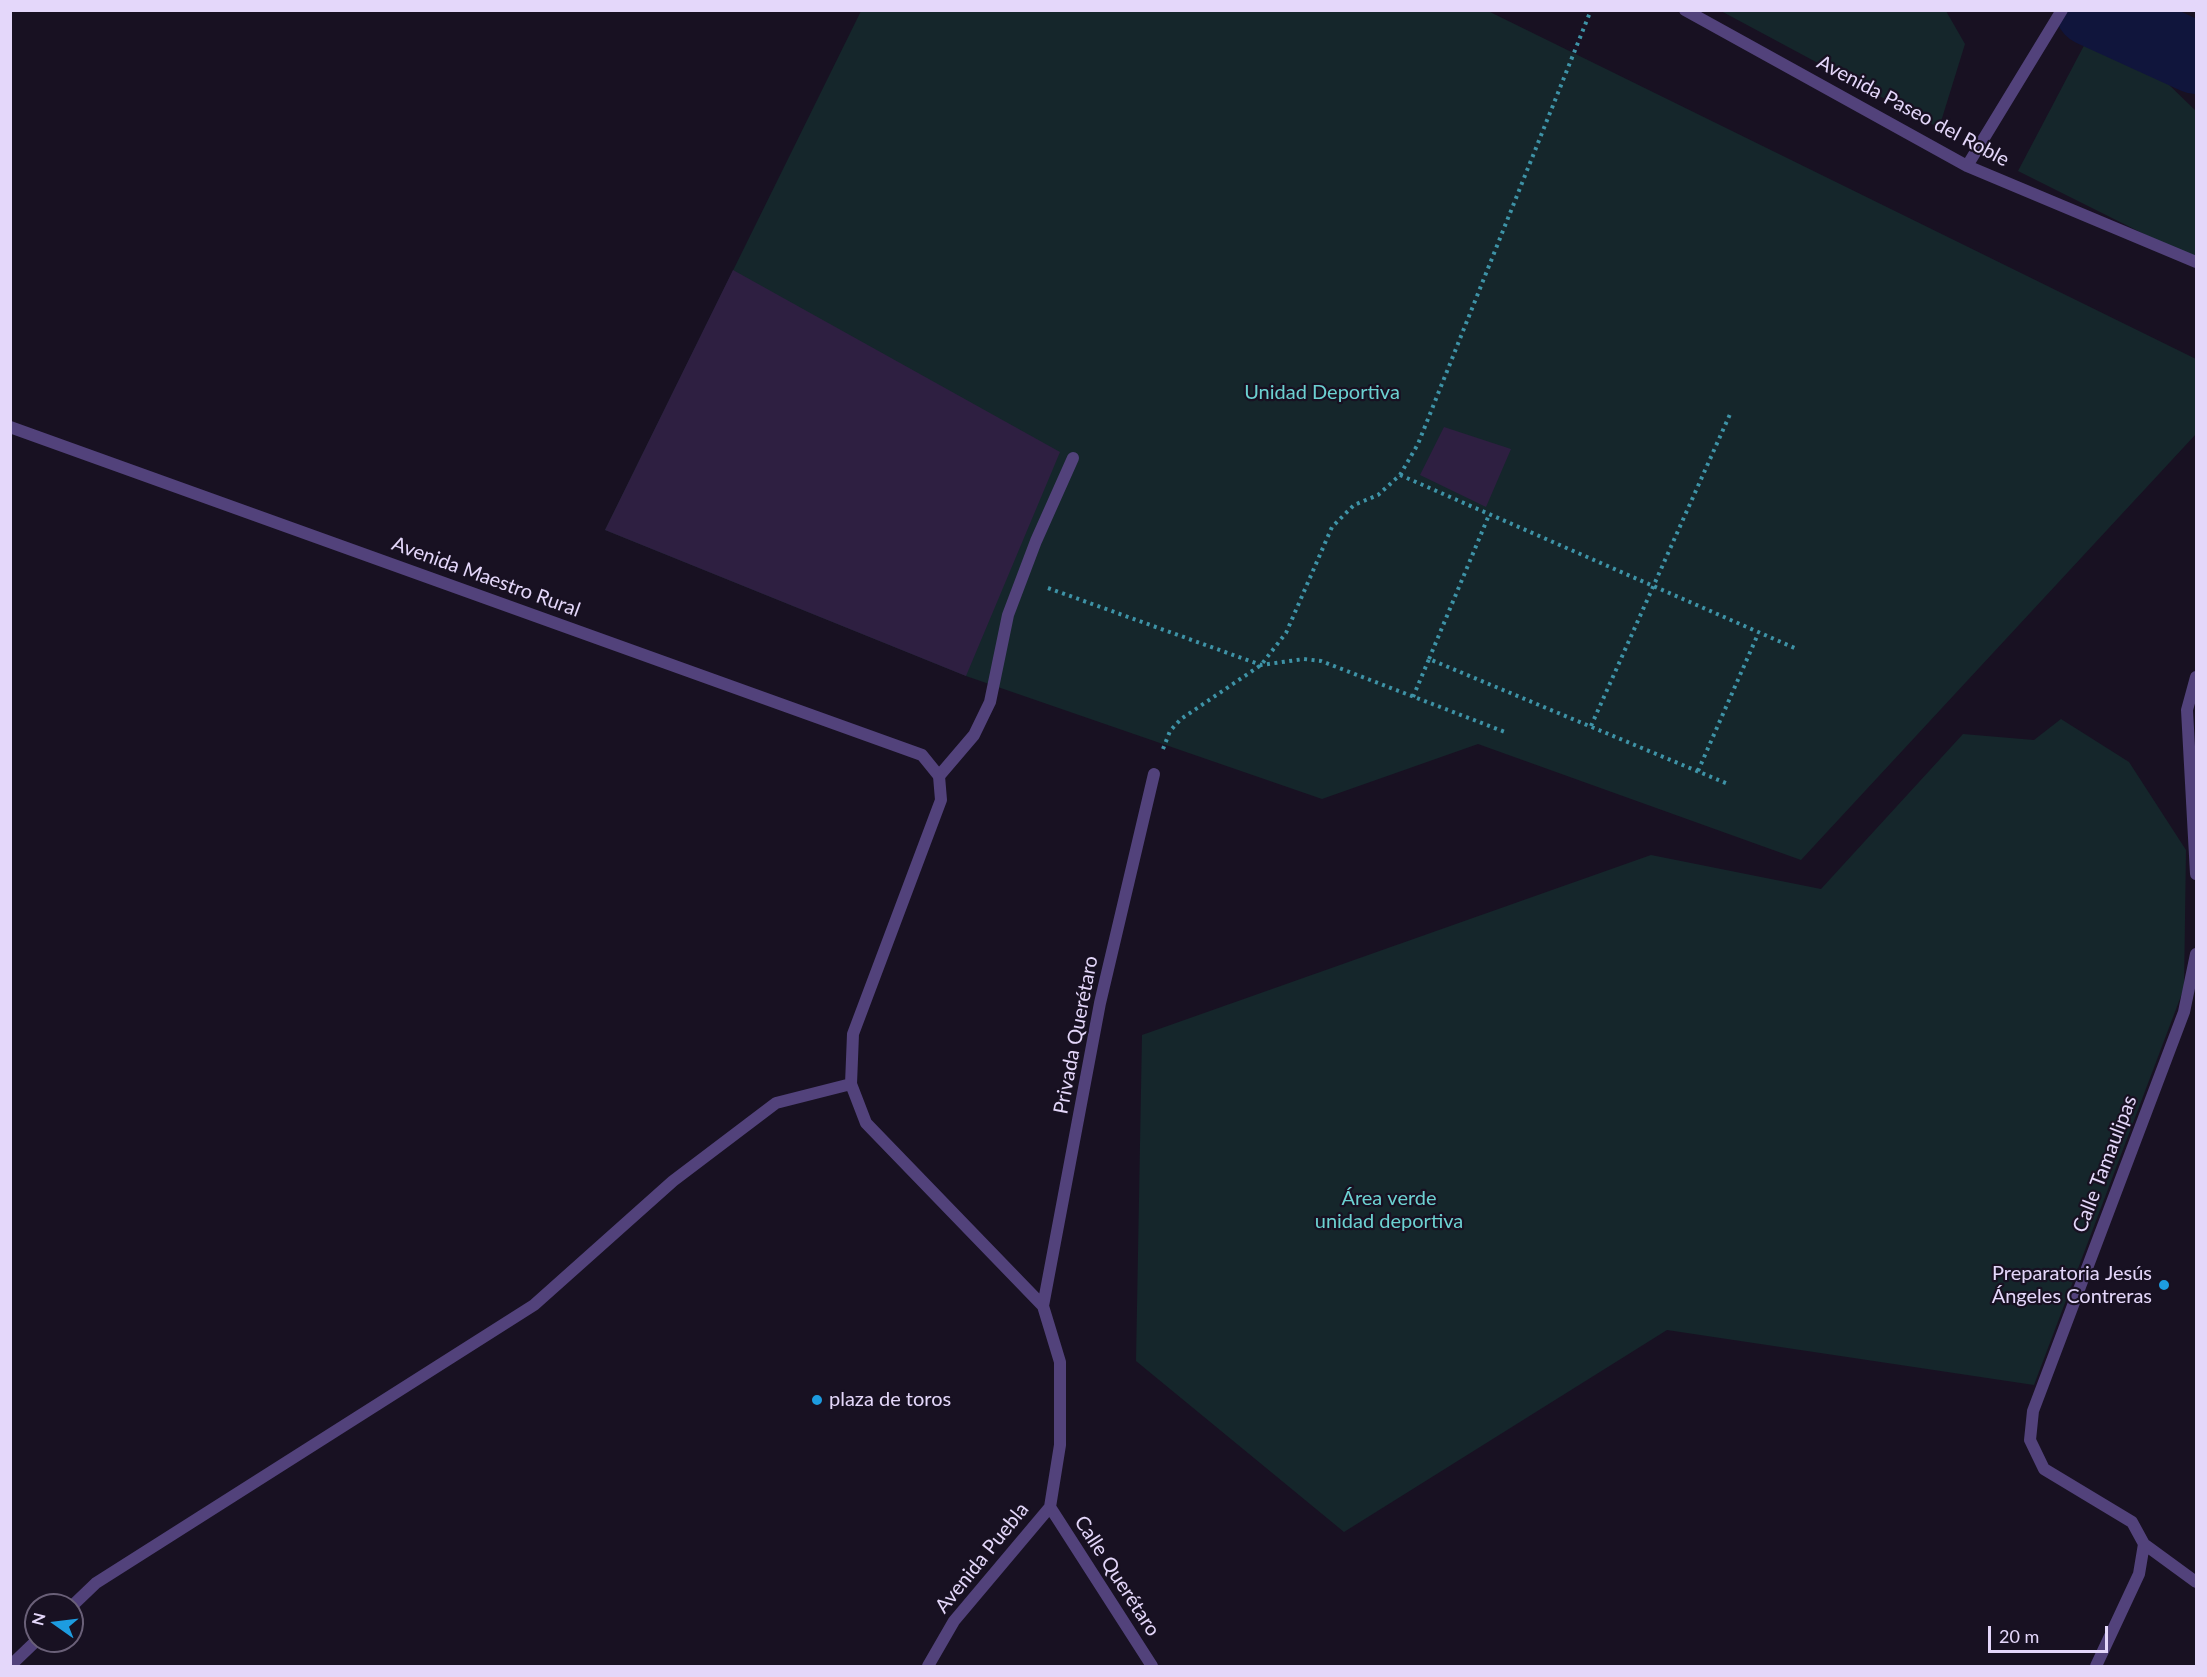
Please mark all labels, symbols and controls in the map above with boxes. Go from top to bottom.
street label: Avenida Paseo del Roble [1813,50,2013,172]
park label: Unidad Deportiva [1244,381,1400,405]
street label: Avenida Maestro Rural [389,532,583,622]
street label: Privada Querétaro [1049,954,1103,1116]
street label: Calle Tamaulipas [2068,1092,2142,1236]
park label: Área verde unidad deportiva [1315,1187,1463,1234]
place label: Preparatoria Jesús Ángeles Contreras [1992,1262,2152,1309]
marker: Preparatoria Jesús Ángeles Contreras [2157,1278,2171,1292]
place label: plaza de toros [829,1388,951,1412]
marker: plaza de toros [810,1393,824,1407]
street label: Avenida Puebla [930,1498,1034,1618]
street label: Calle Querétaro [1069,1511,1165,1641]
north arrow [24,1593,84,1653]
text: N [27,1611,49,1627]
scale bar [1991,1614,2111,1652]
text: 20 m [1999,1625,2039,1647]

